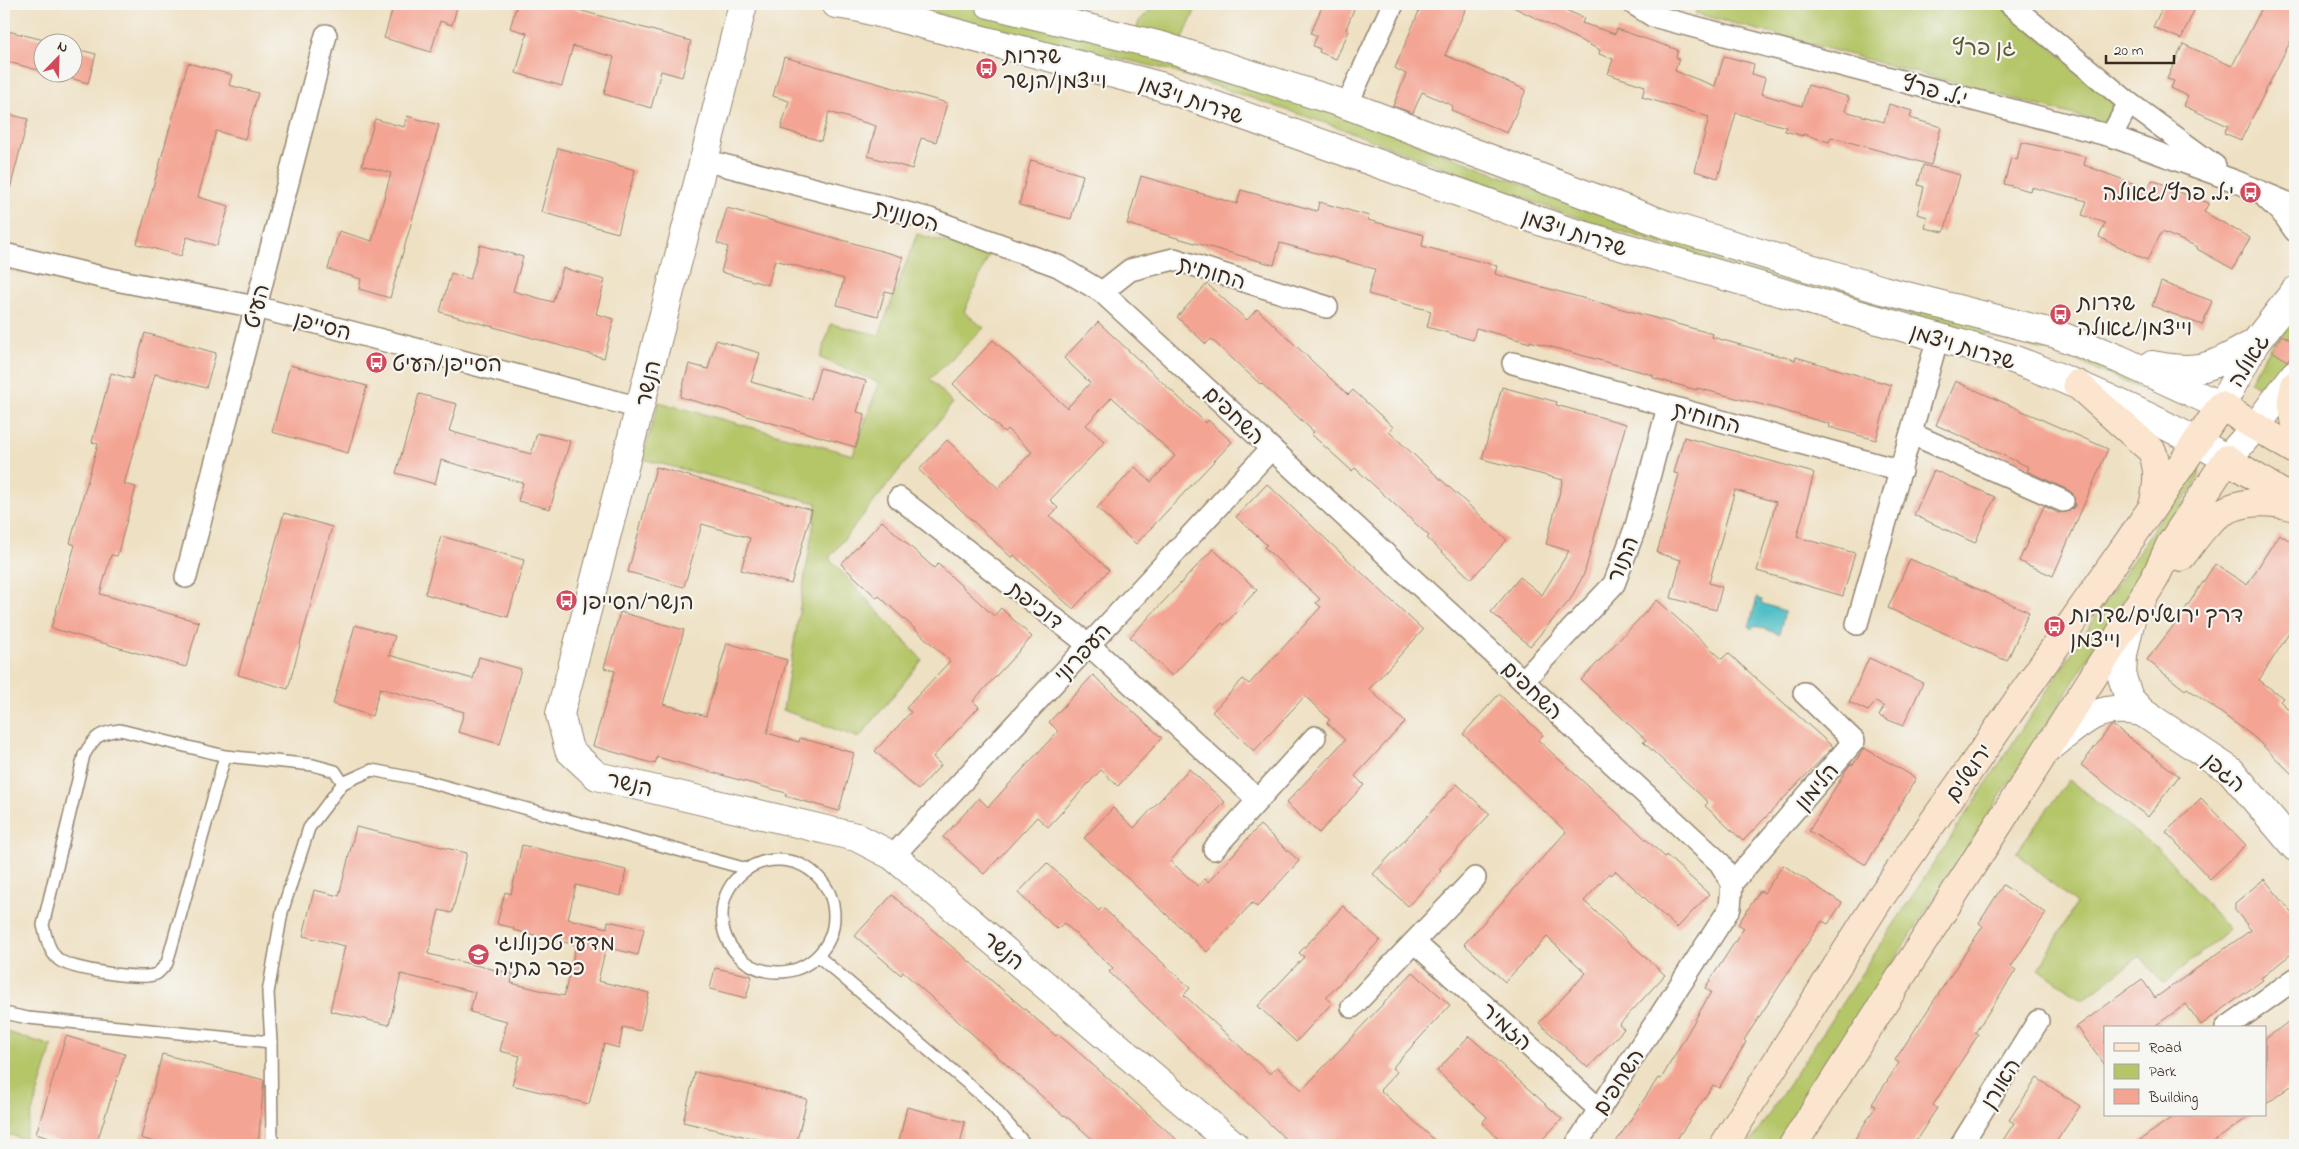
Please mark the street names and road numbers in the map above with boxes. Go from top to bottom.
street label: שדרות ויצמן [1134,69,1248,135]
street label: י.ל. פרץ [1898,69,1971,117]
street label: הסנונית [870,193,943,242]
street label: שדרות ויצמן [1517,203,1631,267]
street label: החוחית [1173,250,1249,300]
street label: העיט [238,281,280,332]
street label: הסייפן [290,305,355,351]
street label: שדרות ויצמן [1905,318,2019,380]
street label: גאולה [2222,328,2279,395]
street label: הנשר [629,357,671,410]
street label: השחפים [1195,380,1271,454]
street label: החוחית [1669,395,1744,444]
street label: התור [1601,532,1649,589]
street label: דוכיפת [999,575,1069,639]
street label: העפרוני [1048,617,1120,691]
street label: השחפים [1493,655,1569,729]
street label: ירושלים [1939,738,2002,809]
street label: הגפן [2195,747,2251,802]
street label: הלימון [1789,757,1848,819]
street label: הנשר [603,765,656,807]
street label: הנשר [974,925,1030,980]
street label: הזמיר [1472,996,1538,1060]
street label: השחפים [1587,1043,1654,1122]
street label: האורן [1975,1053,2031,1116]

